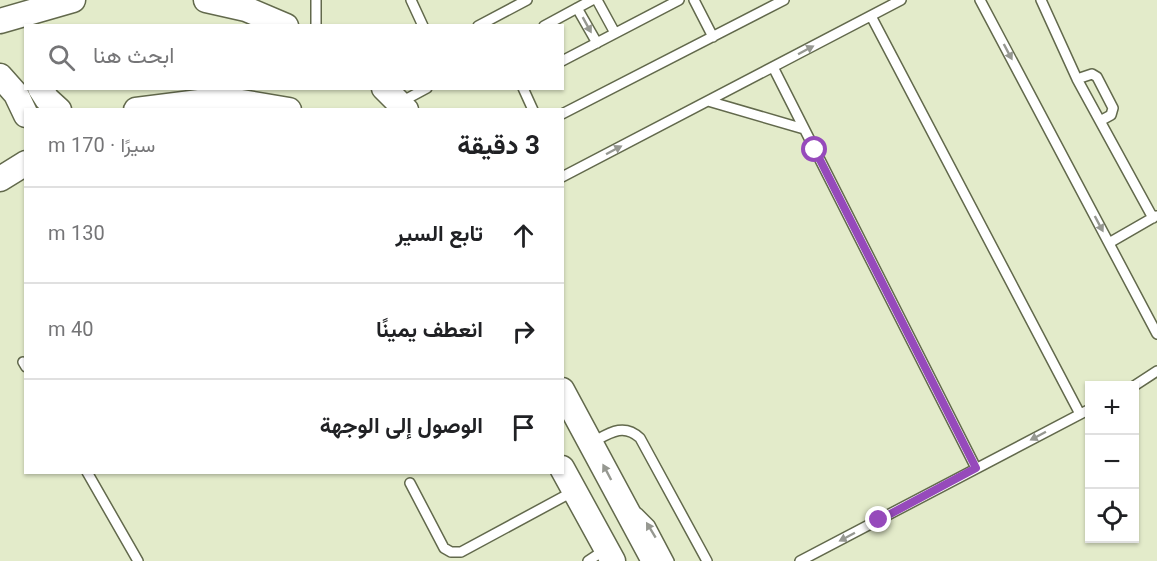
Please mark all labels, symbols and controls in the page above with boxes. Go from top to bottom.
one-way arrow [582,17,592,34]
search box [24,24,564,90]
text: ابحث هنا [93,40,174,75]
icon: search [45,41,78,74]
one-way arrow [1003,43,1012,60]
one-way arrow [798,45,815,55]
text: 3 دقيقة [457,127,540,168]
text: سيرًا · 170 m [48,131,155,163]
route start [801,136,827,162]
one-way arrow [606,145,623,155]
one-way arrow [1094,216,1104,233]
text: تابع السير [395,218,483,253]
text: 130 m [48,219,105,251]
icon: ahead [507,219,540,252]
text: انعطف يمينًا [376,314,483,349]
text: 40 m [48,315,93,347]
icon: right [507,315,540,348]
map controls [1085,381,1139,543]
button: + [1085,381,1139,435]
text: الوصول إلى الوجهة [320,410,483,445]
icon: arrive [507,411,540,444]
one-way arrow [1029,431,1046,441]
button: − [1085,435,1139,489]
one-way arrow [602,464,611,481]
button: locate [1085,489,1139,543]
route end [865,506,891,532]
one-way arrow [646,522,657,538]
one-way arrow [838,532,855,542]

